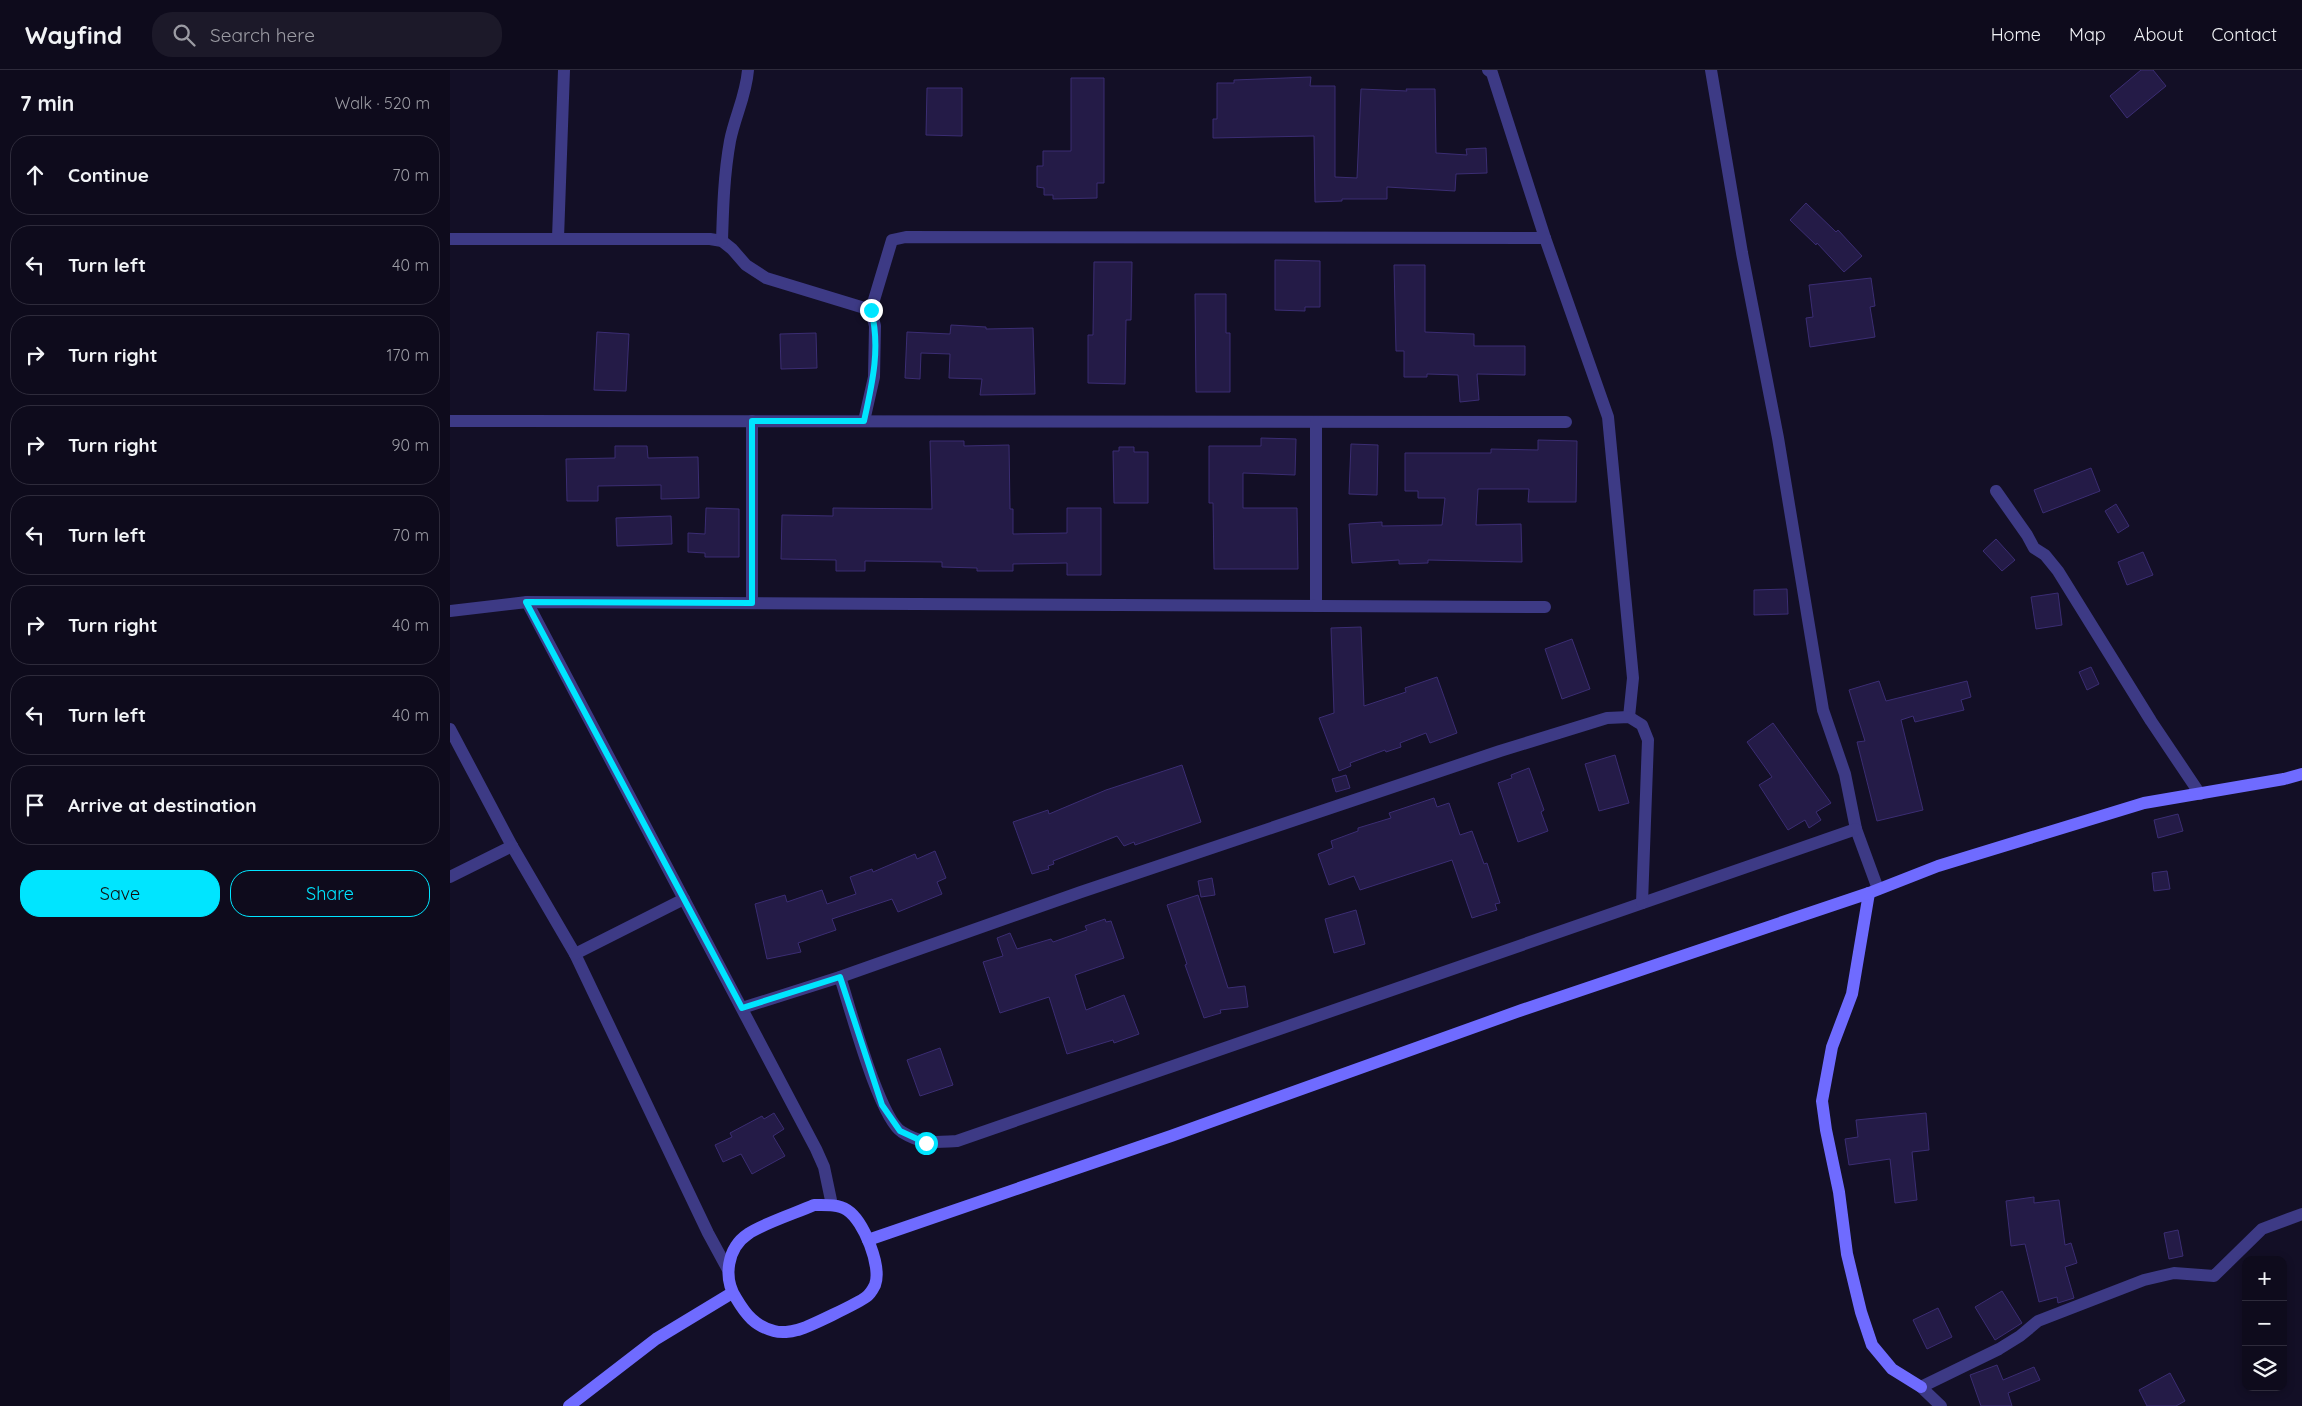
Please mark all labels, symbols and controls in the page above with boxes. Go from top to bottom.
search box [152,12,502,57]
text: Wayfind [25,20,122,50]
icon: search [170,21,198,49]
text: Search here [210,23,315,47]
text: Home [1991,23,2041,46]
text: Map [2069,23,2106,46]
text: About [2134,23,2184,46]
text: Contact [2212,23,2277,46]
text: 7 min [20,90,74,116]
text: Walk · 520 m [335,93,430,113]
icon: ahead [21,161,49,189]
text: Continue [68,163,149,187]
text: 70 m [392,165,429,185]
icon: left [21,251,49,279]
text: Turn left [68,253,146,277]
text: 40 m [392,255,429,275]
route end [860,299,883,322]
icon: right [21,341,49,369]
text: Turn right [68,343,157,367]
text: 170 m [386,345,429,365]
icon: right [21,431,49,459]
text: Turn right [68,433,157,457]
text: 90 m [392,435,429,455]
icon: left [21,521,49,549]
text: Turn left [68,523,146,547]
text: 70 m [392,525,429,545]
icon: right [21,611,49,639]
text: Turn right [68,613,157,637]
text: 40 m [392,615,429,635]
icon: left [21,701,49,729]
text: Turn left [68,703,146,727]
text: 40 m [392,705,429,725]
icon: arrive [21,791,49,819]
text: Arrive at destination [68,793,257,817]
button: Save [20,870,220,917]
button: Share [230,870,430,917]
route start [915,1132,938,1155]
map controls [2242,1256,2287,1391]
button: + [2242,1256,2287,1301]
button: − [2242,1301,2287,1346]
button: layers [2242,1346,2287,1391]

